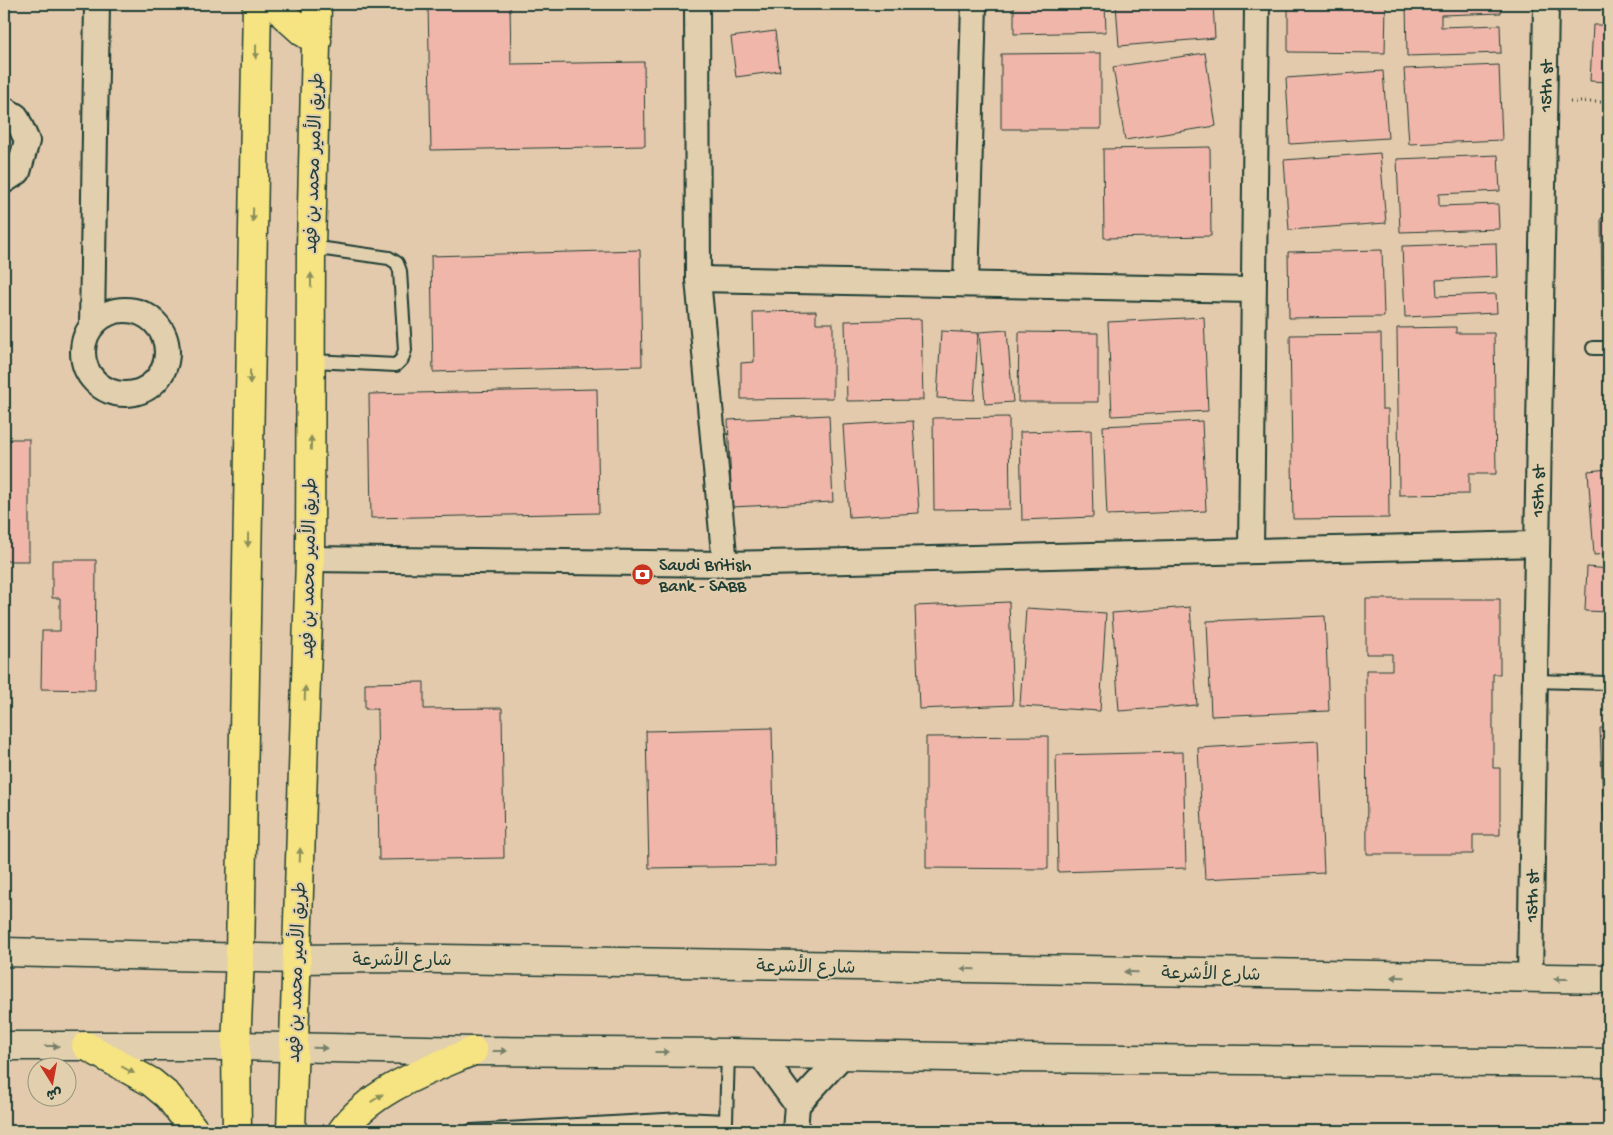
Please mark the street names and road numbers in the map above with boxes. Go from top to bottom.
street label: 15th st [1537,58,1558,113]
street label: طريق الأمير محمد بن فهد [298,72,329,254]
street label: 15th st [1529,463,1550,518]
street label: طريق الأمير محمد بن فهد [294,477,323,659]
street label: 15th st [1523,868,1544,923]
street label: طريق الأمير محمد بن فهد [281,881,312,1063]
street label: شارع الأشرعة [352,947,452,972]
street label: شارع الأشرعة [756,953,856,980]
street label: شارع الأشرعة [1161,960,1261,987]

